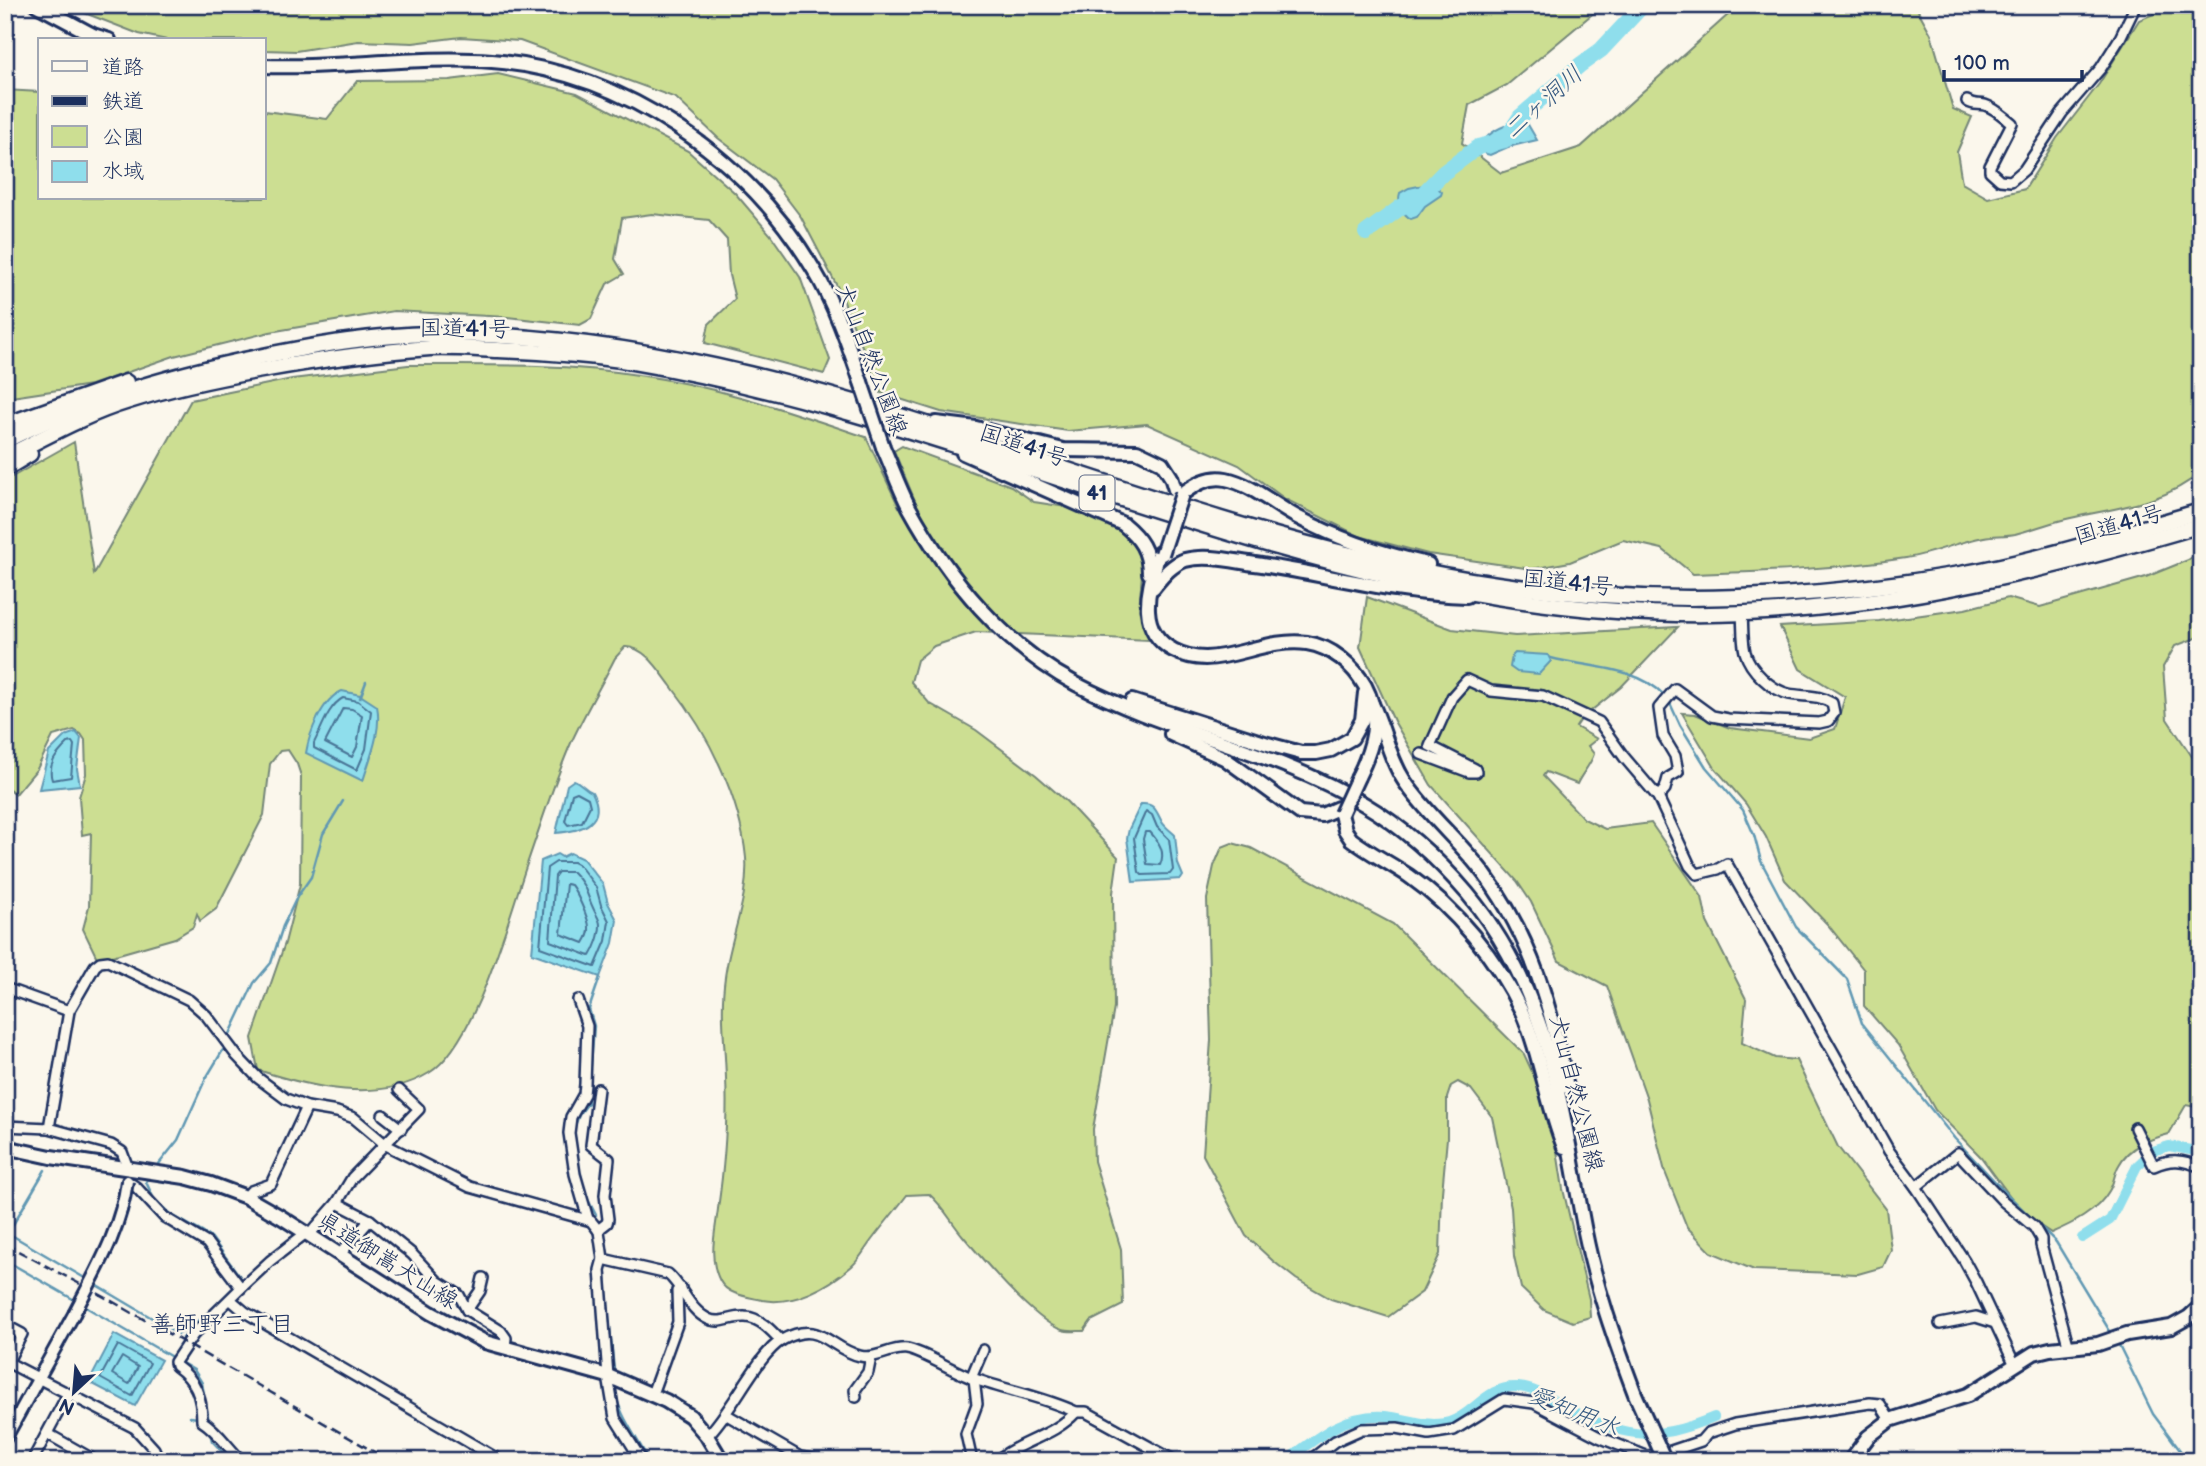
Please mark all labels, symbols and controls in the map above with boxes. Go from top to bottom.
legend [38,38,266,200]
scale bar [1944,38,2082,82]
text: 100 m [1954,51,2010,76]
text: 道路 [102,55,144,80]
water label: 二ヶ洞川 [1498,59,1589,145]
text: 鉄道 [102,89,144,114]
text: 公園 [102,125,144,150]
text: 水域 [102,159,144,184]
street label: 犬山自然公園線 [829,279,913,440]
street label: 国道41号 [419,314,511,344]
street label: 国道41号 [976,418,1072,473]
road number: 41 [1080,476,1114,510]
street label: 国道41号 [2071,499,2167,551]
street label: 国道41号 [1521,564,1615,602]
street label: 犬山自然公園線 [1543,1012,1609,1175]
street label: 県道御嵩犬山線 [312,1206,463,1315]
district label: 善師野三丁目 [150,1310,294,1339]
north arrow [38,1358,108,1428]
water label: 愛知用水 [1524,1380,1624,1443]
text: N [56,1392,79,1419]

